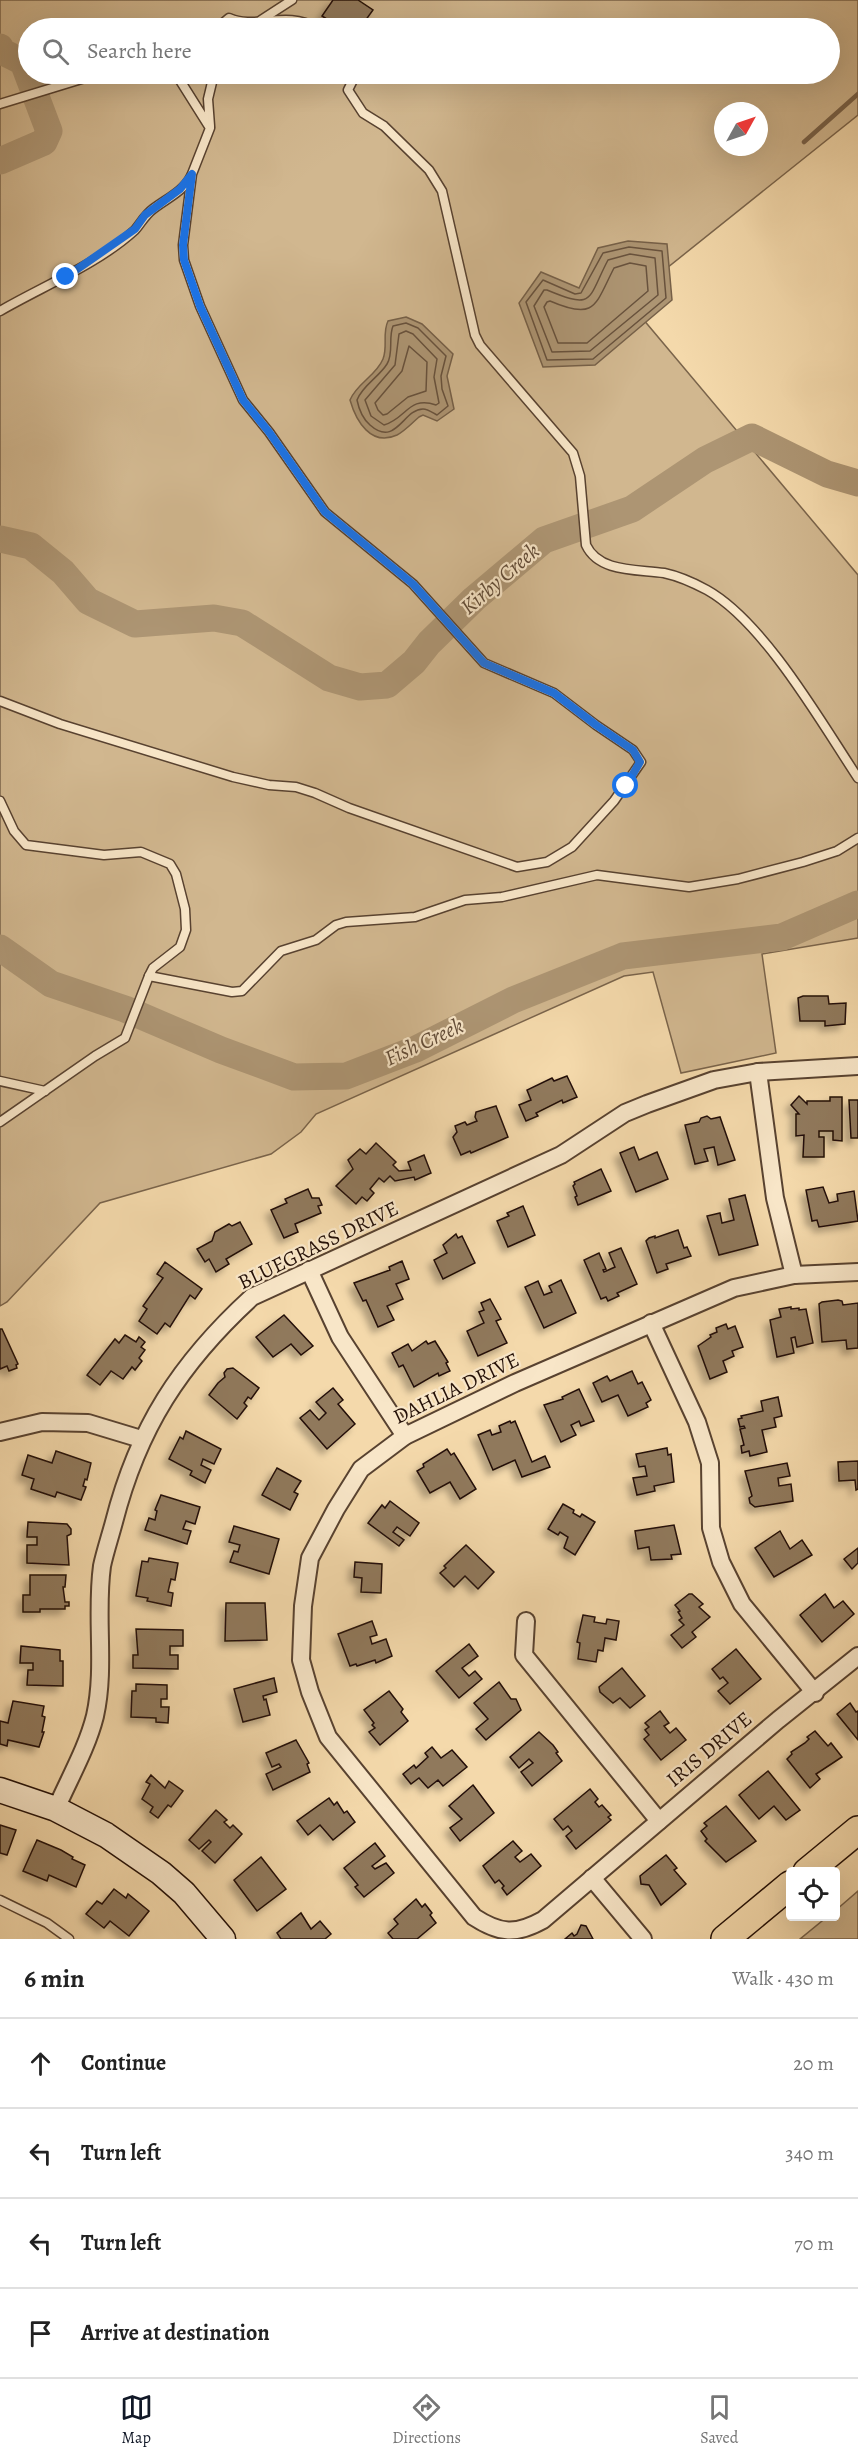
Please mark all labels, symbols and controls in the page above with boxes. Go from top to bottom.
search box [18,18,840,84]
icon: search [39,35,72,68]
text: Search here [87,36,192,66]
north arrow [714,102,768,156]
route end [52,263,78,289]
water label: Kirby Creek [454,536,546,622]
route start [612,772,638,798]
water label: Fish Creek [380,1011,469,1073]
street label: BLUEGRASS DRIVE [233,1194,403,1296]
street label: DAHLIA DRIVE [388,1345,524,1431]
street label: IRIS DRIVE [660,1705,758,1793]
map controls [786,1867,840,1921]
button: locate [786,1867,840,1921]
text: 6 min [24,1961,85,1996]
text: Walk · 430 m [732,1965,834,1992]
icon: ahead [24,2047,57,2080]
text: Continue [81,2048,166,2078]
text: 20 m [793,2050,834,2077]
icon: left [24,2137,57,2170]
text: Turn left [81,2138,161,2168]
text: 340 m [785,2140,834,2167]
icon: left [24,2227,57,2260]
text: Turn left [81,2228,161,2258]
text: 70 m [794,2230,834,2257]
icon: arrive [24,2317,57,2350]
text: Arrive at destination [81,2318,270,2348]
tab: Map [120,2391,153,2449]
tab: Directions [392,2391,461,2449]
tab: Saved [700,2391,738,2449]

